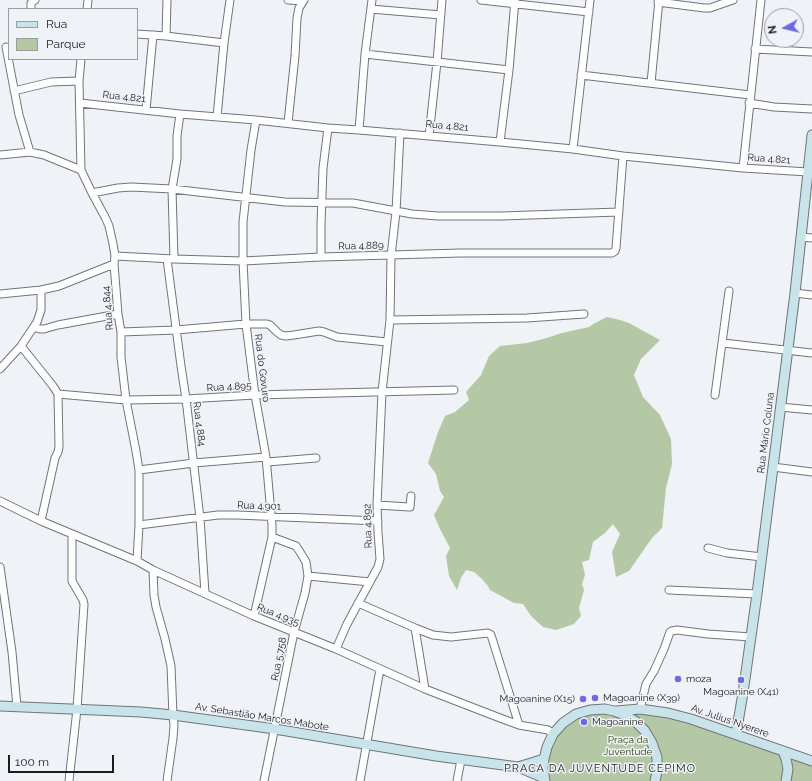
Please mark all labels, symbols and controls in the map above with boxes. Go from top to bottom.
legend [8,8,138,60]
north arrow [764,8,804,48]
text: Rua [46,17,67,31]
text: N [766,25,780,35]
text: Parque [46,37,86,51]
street label: Rua 4.821 [102,89,146,105]
street label: Rua 4.821 [425,118,469,134]
street label: Rua 4.821 [747,152,791,166]
street label: Rua 4.889 [338,240,384,252]
street label: Rua 4.844 [100,285,116,331]
street label: Rua do Govuro [252,333,272,403]
street label: Rua 4.895 [206,380,252,394]
street label: Rua Mário Coluna [755,392,777,474]
street label: Rua 4.884 [190,401,208,447]
street label: Rua 4.901 [237,499,281,513]
street label: Rua 4.892 [361,503,375,549]
street label: Rua 4.935 [255,601,301,629]
street label: Rua 5.758 [269,636,289,682]
place label: moza [686,673,711,685]
marker: moza [673,674,683,684]
marker: Magoanine (X41) [736,675,746,685]
place label: Magoanine (X41) [703,686,779,698]
place label: Magoanine (X39) [603,692,680,704]
place label: Magoanine (X15) [500,693,575,705]
marker: Magoanine (X39) [590,693,600,703]
marker: Magoanine (X15) [578,694,588,704]
street label: Av. Sebastião Marcos Mabote [194,701,330,733]
street label: Av. Julius Nyerere [689,702,771,740]
place label: Magoanine [592,716,643,728]
marker: Magoanine [579,717,589,727]
park label: Praça da Juventude [604,734,652,758]
scale bar [10,747,116,773]
text: 100 m [15,755,49,769]
district label: PRACA DA JUVENTUDE CEPIMO [504,762,696,776]

